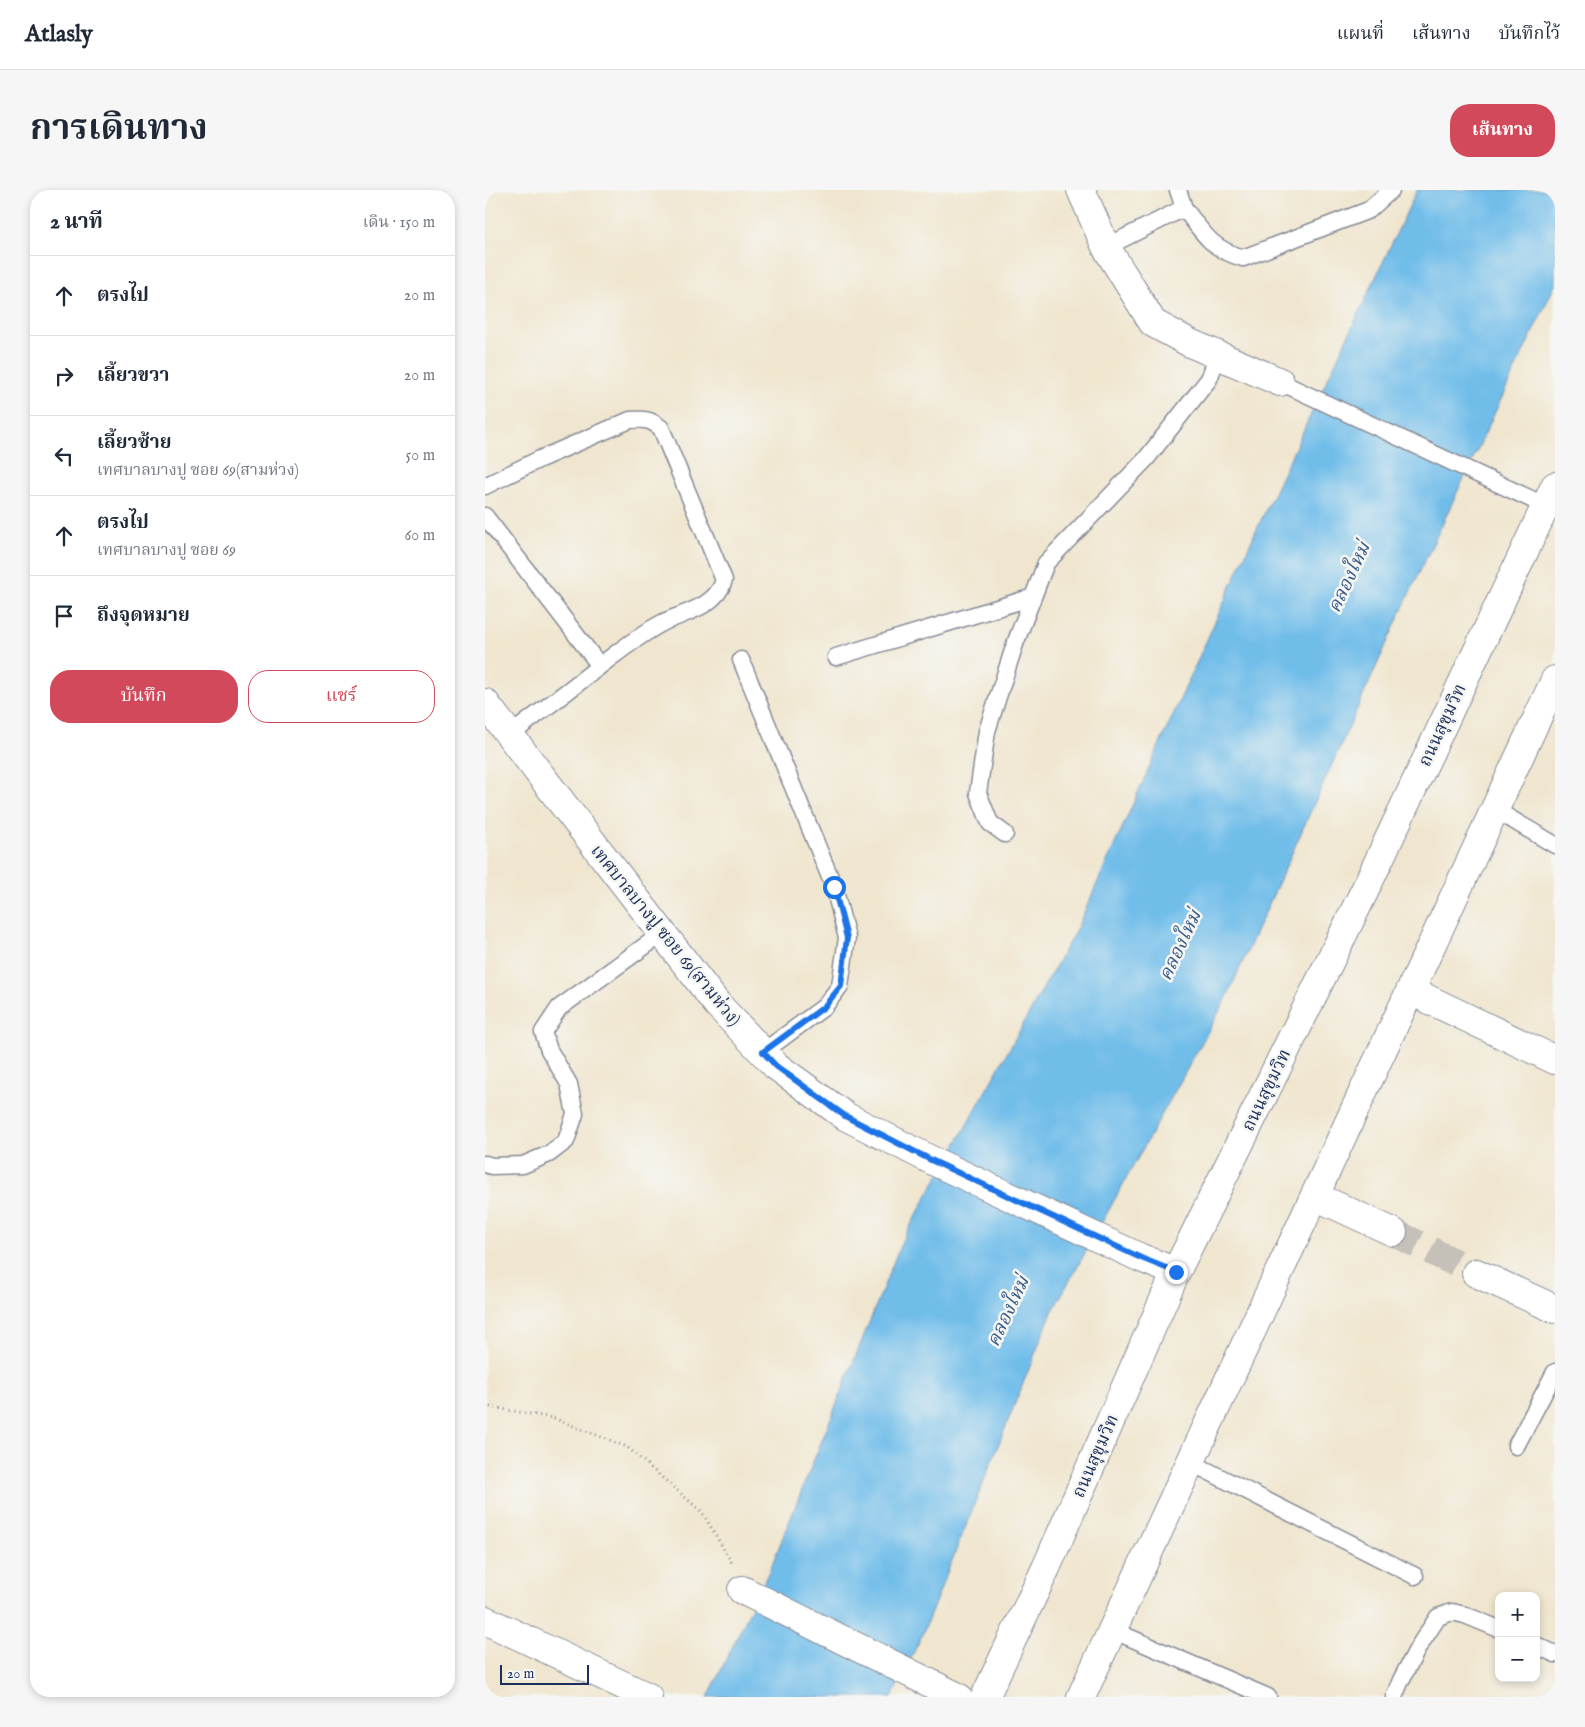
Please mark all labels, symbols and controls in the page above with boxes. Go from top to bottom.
text: Atlasly [25,19,93,50]
text: แผนที่ [1337,23,1384,46]
text: เส้นทาง [1412,23,1471,46]
text: บันทึกไว้ [1499,23,1560,46]
button: เส้นทาง [1450,104,1555,157]
text: การเดินทาง [30,107,208,152]
text: 2 นาที [50,209,103,236]
text: เดิน · 150 m [363,213,435,233]
icon: ahead [50,282,78,310]
text: ตรงไป [97,284,149,308]
text: 20 m [404,286,435,306]
icon: right [50,362,78,390]
text: เลี้ยวขวา [97,364,169,388]
text: 20 m [404,366,435,386]
text: เลี้ยวซ้าย [97,431,171,455]
icon: left [50,442,78,470]
text: 50 m [406,446,435,466]
text: เทศบาลบางปู ซอย 69(สามห่วง) [97,461,299,481]
text: ตรงไป [97,511,149,535]
icon: ahead [50,522,78,550]
text: 60 m [405,526,435,546]
water label: คลองใหม่ [1320,535,1378,617]
text: เทศบาลบางปู ซอย 69 [97,541,236,561]
icon: arrive [50,602,78,630]
text: ถึงจุดหมาย [97,604,190,628]
button: บันทึก [50,670,238,723]
button: แชร์ [248,670,435,723]
street label: ถนนสุขุมวิท [1414,681,1473,771]
street label: เทศบาลบางปู ซอย 69(สามห่วง) [584,841,745,1031]
route start [823,876,846,899]
water label: คลองใหม่ [1151,903,1209,985]
street label: ถนนสุขุมวิท [1238,1046,1297,1136]
route end [1165,1261,1188,1284]
water label: คลองใหม่ [979,1269,1037,1351]
street label: ถนนสุขุมวิท [1068,1411,1125,1502]
map controls [1495,1592,1540,1682]
button: + [1495,1592,1540,1637]
button: − [1495,1637,1540,1682]
scale bar [500,1662,589,1685]
text: 20 m [507,1665,534,1683]

